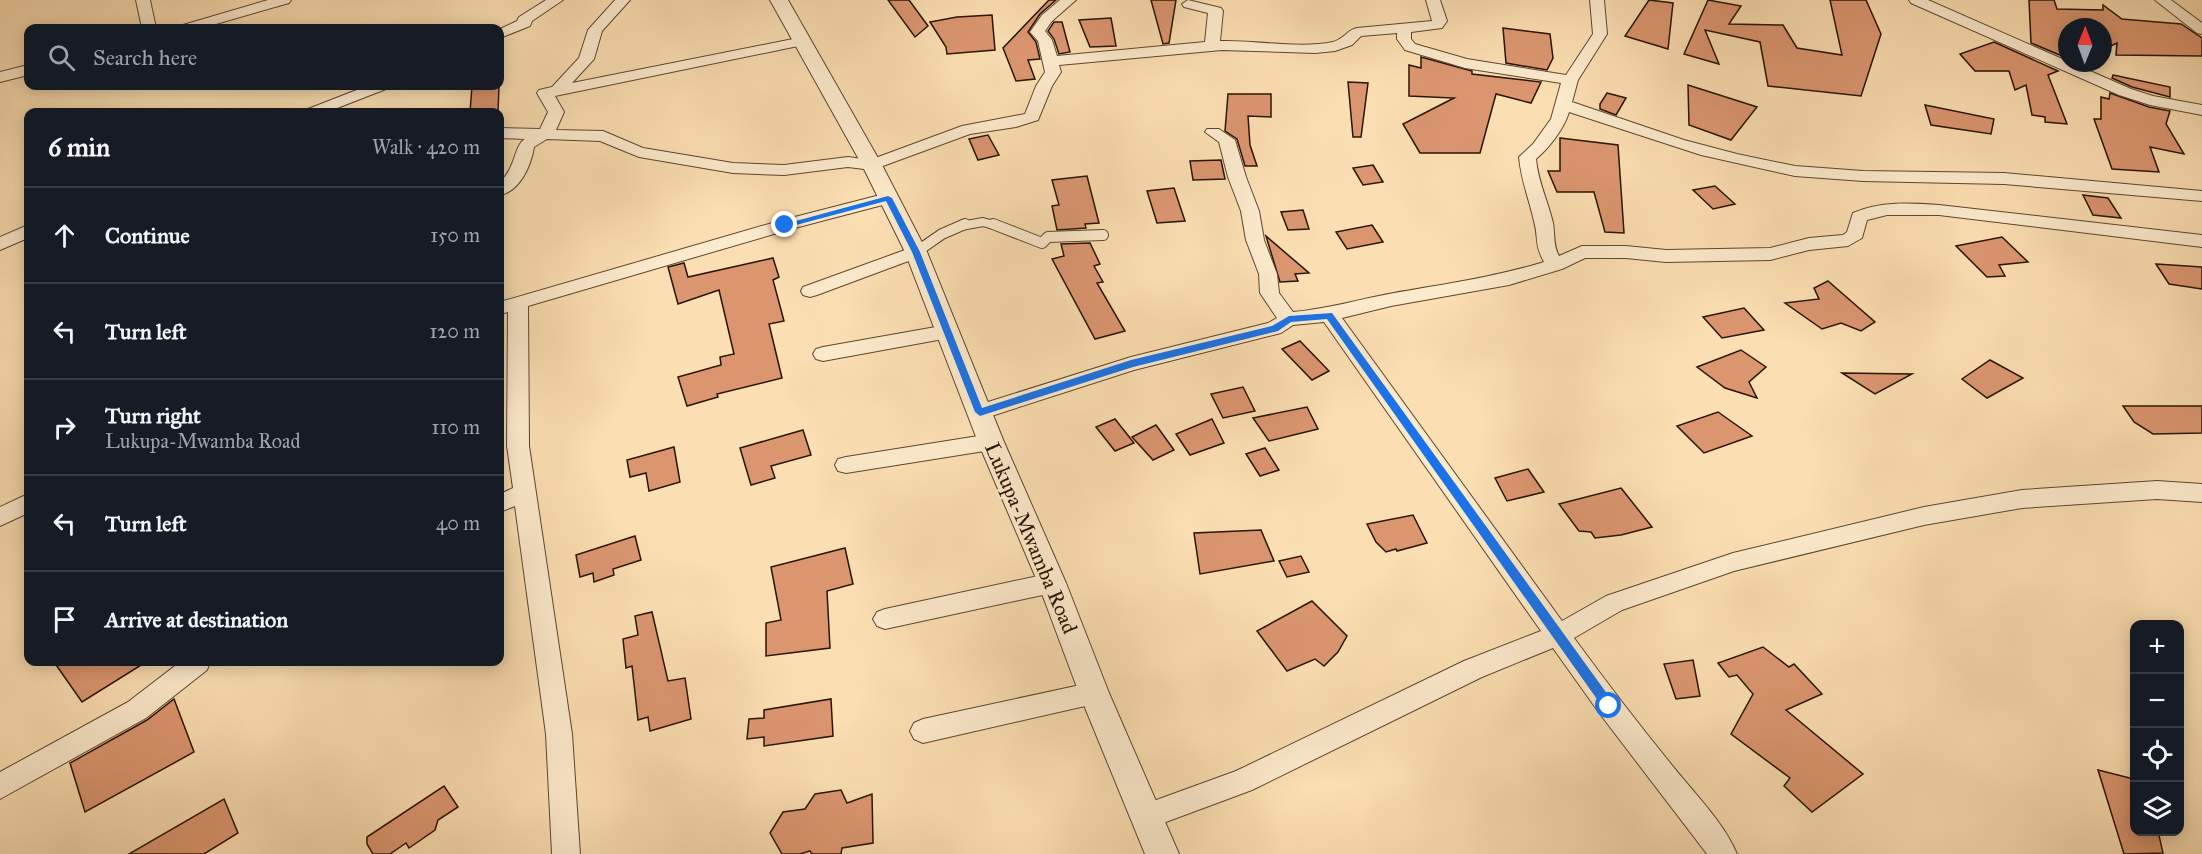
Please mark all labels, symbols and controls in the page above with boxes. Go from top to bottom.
north arrow [2058,18,2112,72]
search box [24,24,504,90]
icon: search [45,41,78,74]
text: Search here [93,44,197,71]
text: 6 min [48,131,110,163]
text: Walk · 420 m [372,135,480,159]
route end [771,211,797,237]
icon: ahead [48,219,81,252]
text: Continue [105,222,190,249]
text: 150 m [430,223,480,247]
icon: left [48,315,81,348]
text: Turn left [105,318,187,345]
text: 120 m [429,319,480,343]
text: Turn right [105,402,201,429]
icon: right [48,411,81,444]
text: 110 m [432,415,480,439]
text: Lukupa-Mwamba Road [105,429,301,453]
street label: Lukupa-Mwamba Road [979,438,1083,638]
icon: left [48,507,81,540]
text: Turn left [105,510,187,537]
text: 40 m [436,511,480,535]
icon: arrive [48,603,81,636]
text: Arrive at destination [105,606,288,633]
map controls [2130,620,2184,836]
button: + [2130,620,2184,674]
button: − [2130,674,2184,728]
route start [1595,692,1621,718]
button: locate [2130,728,2184,782]
button: layers [2130,782,2184,836]

